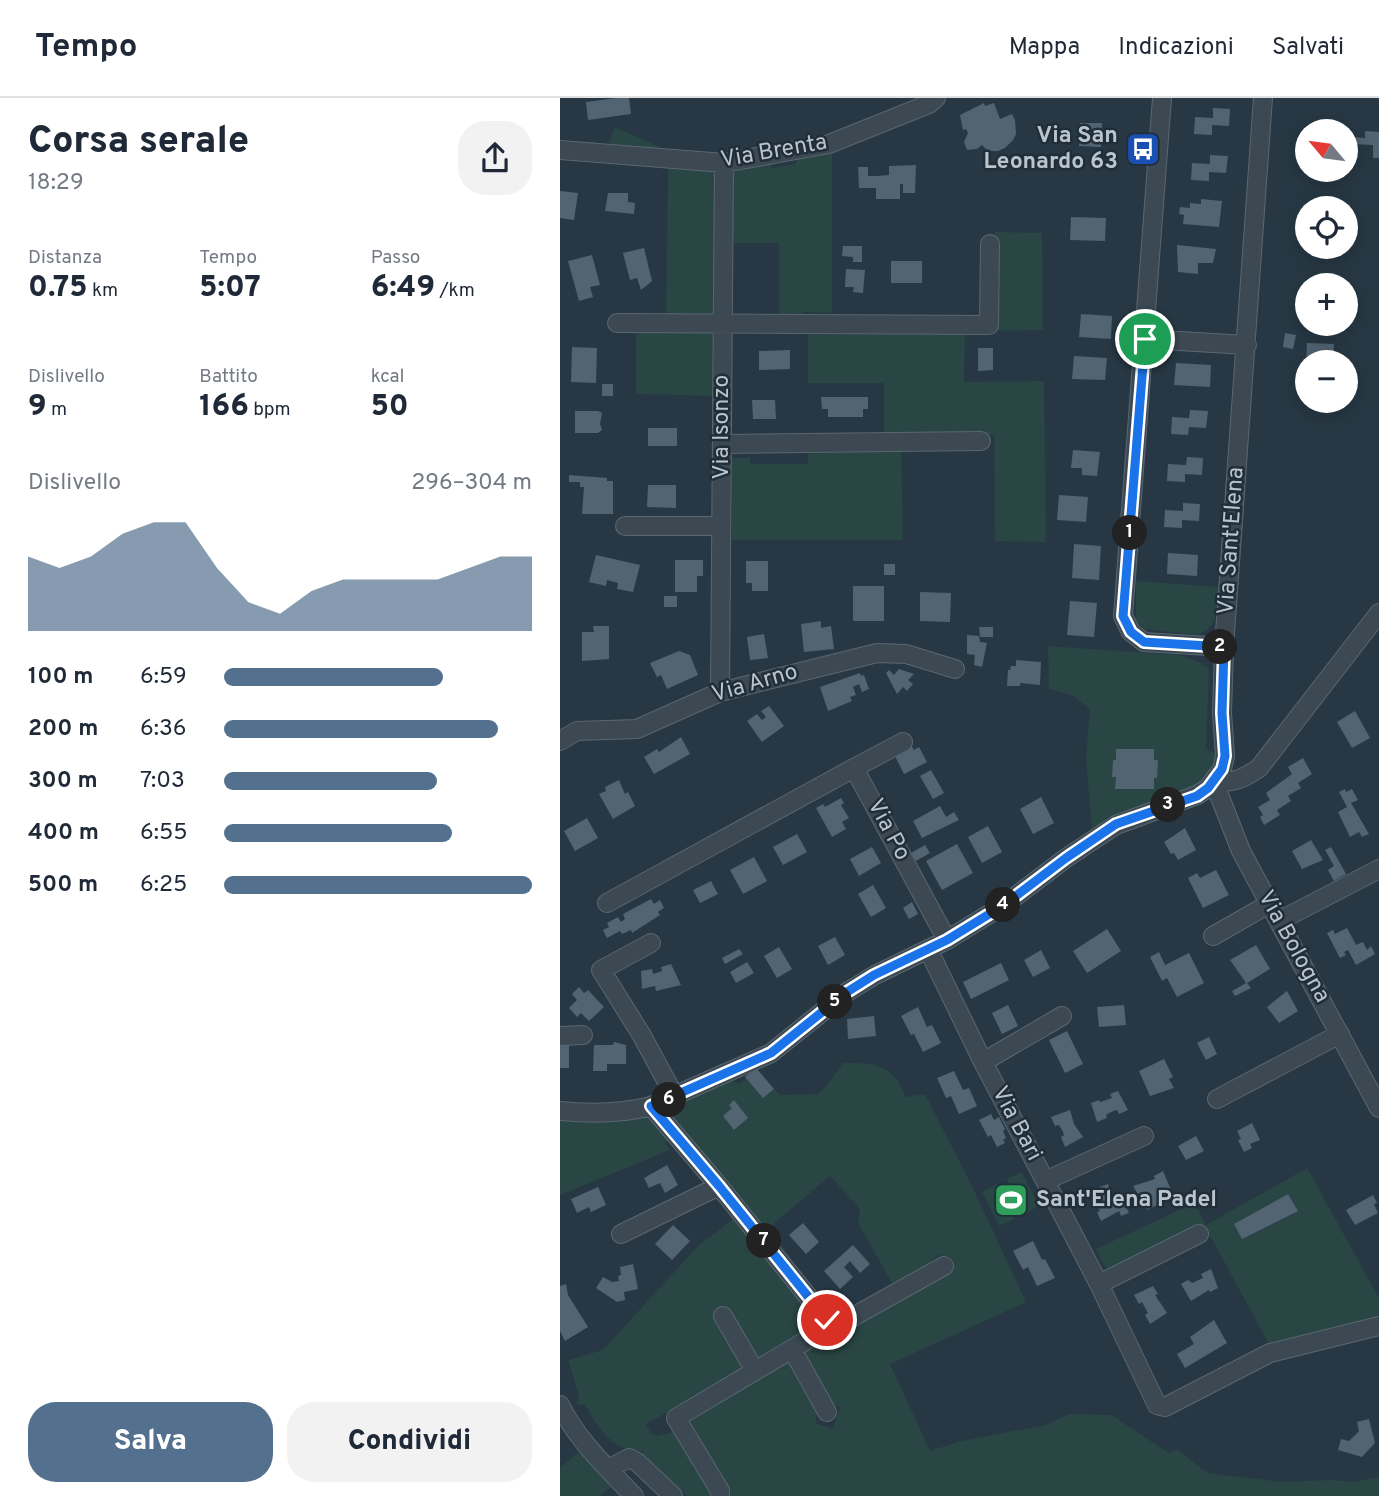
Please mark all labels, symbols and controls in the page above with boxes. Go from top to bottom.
text: Tempo [35,27,138,69]
text: Mappa [1009,33,1080,63]
text: Indicazioni [1118,33,1234,63]
text: Salvati [1272,33,1344,63]
text: Corsa serale [28,118,249,167]
north arrow [1295,119,1358,182]
map controls [1295,119,1358,413]
button: share [458,121,532,195]
place label: Via San Leonardo 63 [983,122,1118,177]
street label: Via Brenta [719,128,829,176]
bus stop icon: Via San Leonardo 63 [1124,130,1162,168]
text: 18:29 [28,169,84,198]
button: locate [1295,196,1358,259]
text: Distanza [28,246,102,270]
text: Tempo [199,246,257,270]
text: Passo [371,246,420,270]
text: 0.75 [28,270,87,307]
text: 5:07 [199,270,261,307]
text: 6:49 [371,270,435,307]
button: + [1295,273,1358,336]
text: km [87,279,118,303]
text: /km [435,279,475,303]
pin [1115,309,1175,369]
icon: arrive [1126,320,1164,358]
button: − [1295,350,1358,413]
text: Dislivello [28,365,105,389]
text: Battito [199,365,258,389]
text: kcal [371,365,404,389]
street label: Via Isonzo [708,375,737,479]
text: 9 [28,389,47,426]
text: 166 [199,389,249,426]
text: 50 [371,389,409,426]
text: m [47,398,67,422]
text: bpm [249,398,291,422]
street label: Via Sant'Elena [1212,466,1252,616]
text: Dislivello [28,469,121,498]
text: 296–304 m [411,469,532,498]
pin: 1 [1112,516,1148,550]
text: 1 [1126,520,1133,544]
pin: 2 [1202,630,1238,664]
text: 2 [1214,634,1225,658]
street label: Via Arno [709,658,801,710]
text: 100 m [28,663,93,692]
text: 6:59 [140,663,187,692]
text: 200 m [28,715,98,744]
text: 6:36 [140,715,186,744]
text: 300 m [28,767,98,796]
text: 7:03 [140,767,185,796]
pin: 3 [1150,788,1186,822]
text: 3 [1162,792,1173,816]
street label: Via Po [860,794,916,866]
text: 400 m [28,819,99,848]
text: 6:55 [140,819,187,848]
text: 500 m [28,871,98,900]
text: 6:25 [140,871,187,900]
street label: Via Bologna [1250,886,1336,1008]
pin: 4 [986,888,1020,922]
text: 4 [996,892,1009,916]
pin: 5 [818,984,852,1020]
text: 5 [829,989,840,1013]
pin: 6 [652,1082,686,1118]
street label: Via Bari [984,1082,1048,1166]
text: 6 [663,1087,674,1111]
sports icon: Sant'Elena Padel [992,1181,1030,1219]
place label: Sant'Elena Padel [1036,1186,1217,1215]
pin: 7 [746,1224,782,1258]
text: 7 [758,1228,769,1252]
pin [797,1290,857,1350]
icon: check [808,1301,846,1339]
button: Salva [28,1402,273,1482]
button: Condividi [287,1402,532,1482]

